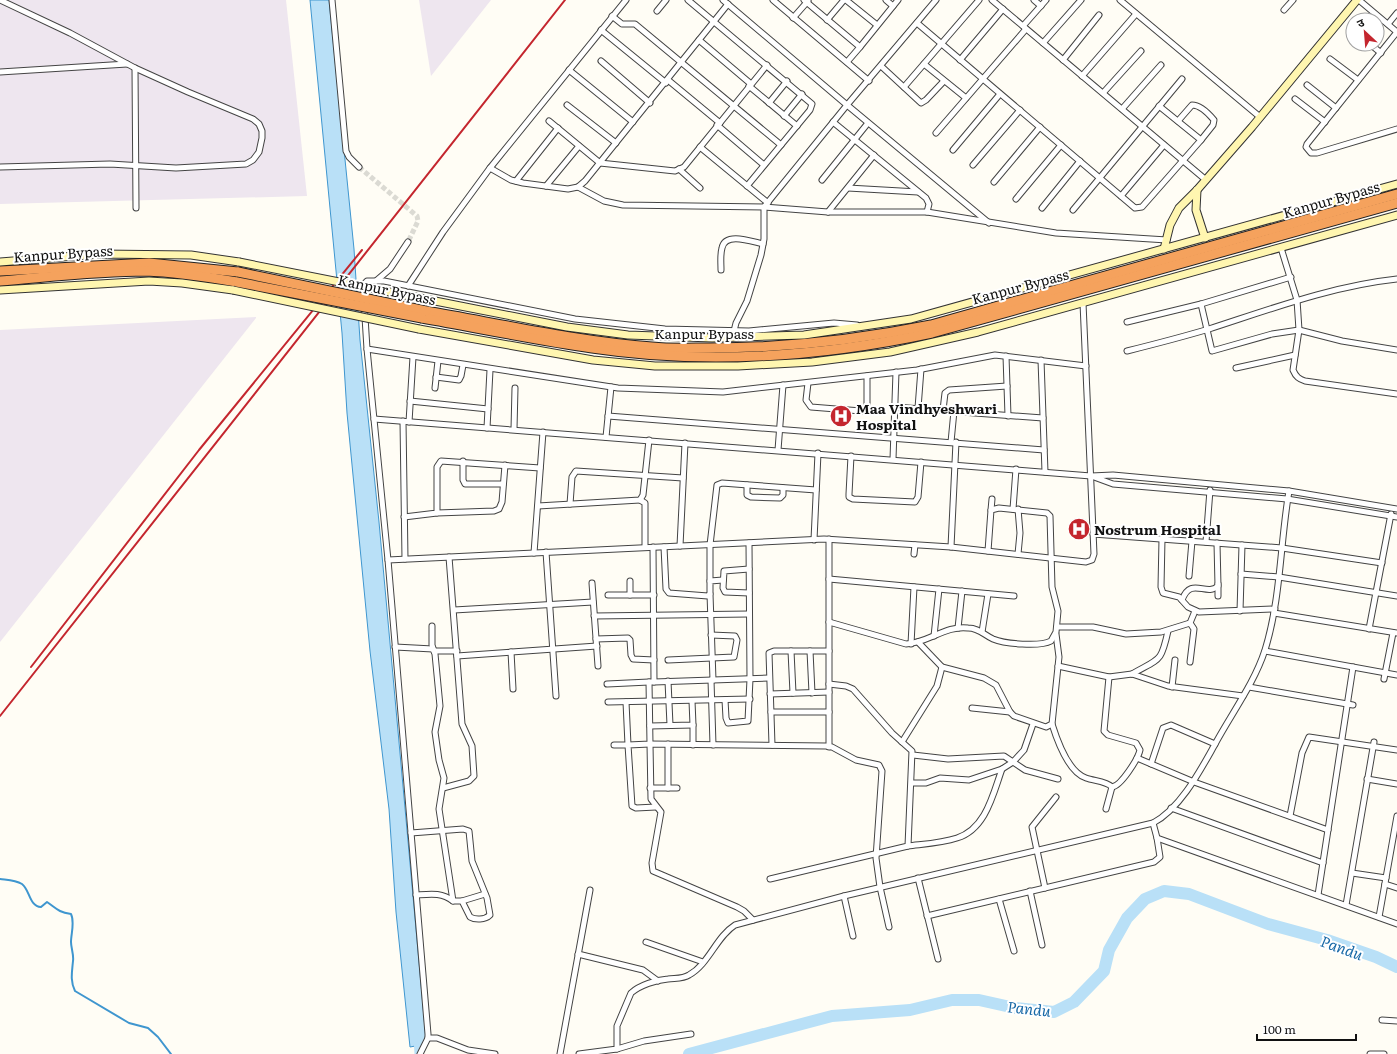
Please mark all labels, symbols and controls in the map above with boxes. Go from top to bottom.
north arrow [1345,12,1385,52]
text: उ [1354,13,1367,31]
street label: Kanpur Bypass [1280,176,1382,222]
street label: Kanpur Bypass [13,240,113,266]
street label: Kanpur Bypass [969,263,1071,309]
street label: Kanpur Bypass [336,269,438,309]
street label: Kanpur Bypass [654,323,754,343]
place label: Maa Vindhyeshwari Hospital [856,398,997,434]
hospital icon: Maa Vindhyeshwari Hospital [828,403,854,429]
hospital icon: Nostrum Hospital [1066,516,1092,542]
place label: Nostrum Hospital [1094,519,1221,539]
water label: Pandu [1318,929,1366,965]
water label: Pandu [1006,994,1052,1022]
scale bar [1257,1016,1356,1042]
text: 100 m [1263,1020,1296,1038]

